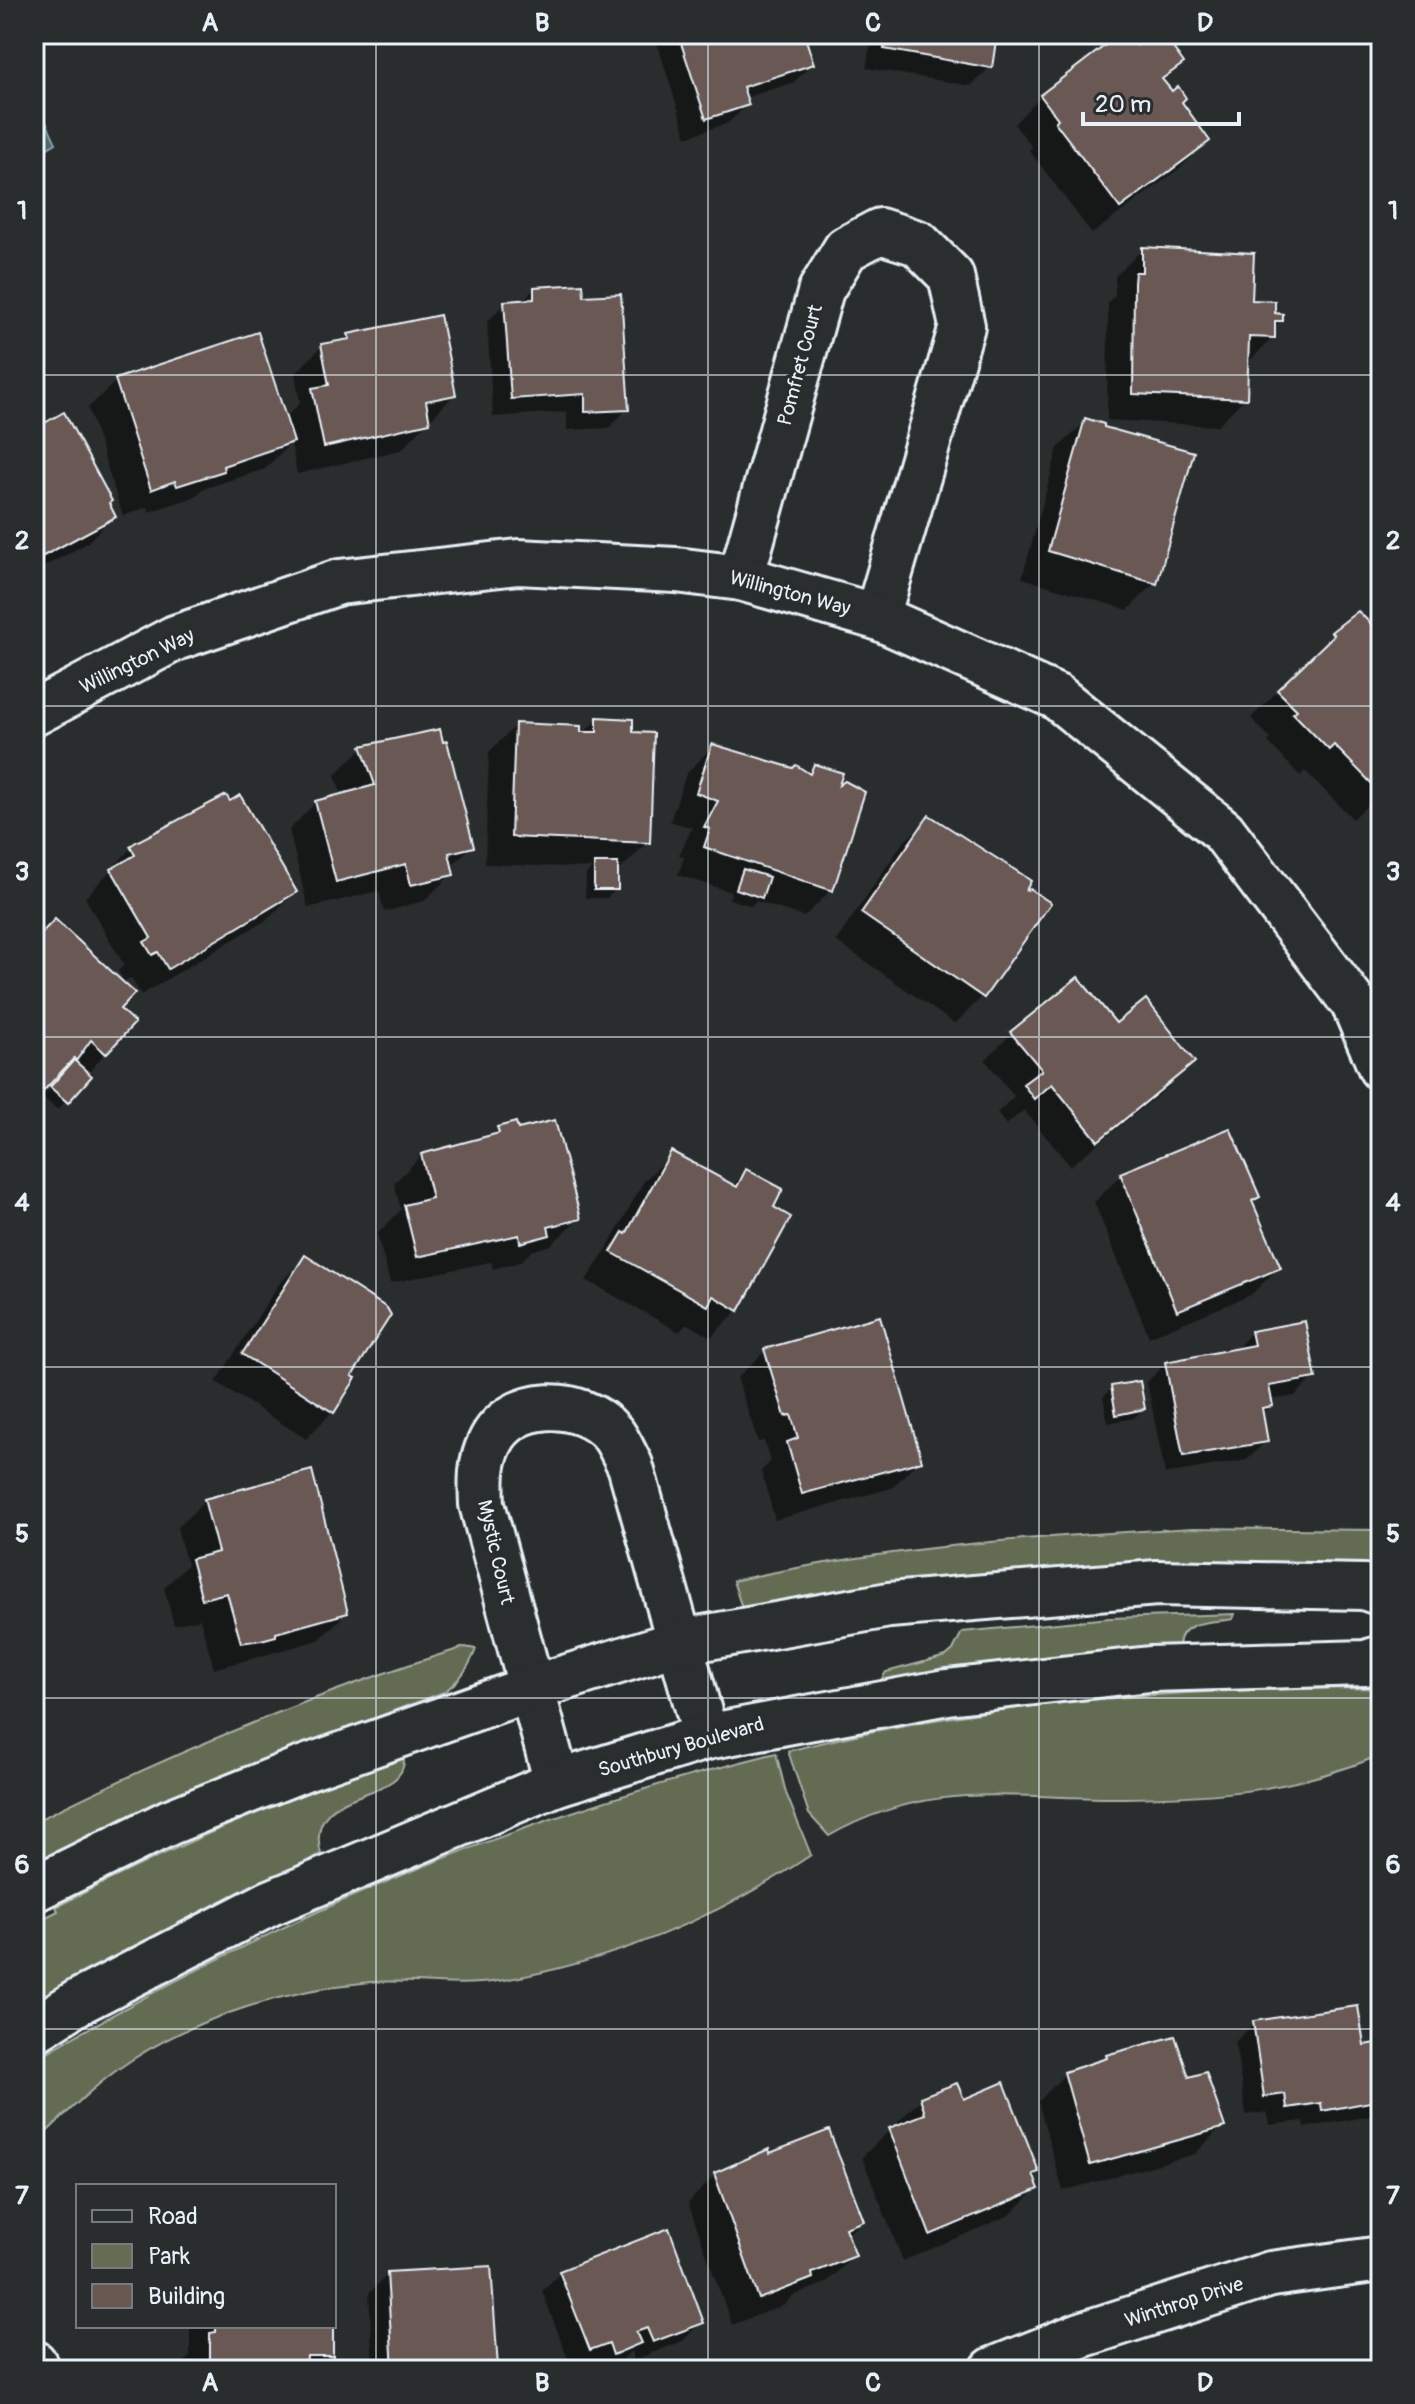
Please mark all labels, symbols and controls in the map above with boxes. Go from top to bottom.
text: A [202,7,219,39]
text: B [535,7,549,39]
text: C [865,7,881,39]
text: D [1197,7,1213,39]
scale bar [1083,76,1239,126]
text: 20 m [1095,90,1151,119]
text: 1 [17,195,27,227]
text: 1 [1388,195,1398,227]
street label: Pomfret Court [772,301,828,428]
text: 2 [15,525,29,557]
text: 2 [1386,525,1400,557]
street label: Willington Way [727,565,854,621]
street label: Willington Way [76,622,199,699]
text: 3 [15,856,29,888]
text: 3 [1386,856,1400,888]
text: 4 [14,1187,30,1219]
text: 4 [1385,1187,1401,1219]
street label: Mystic Court [472,1497,520,1608]
text: 5 [15,1518,29,1550]
text: 5 [1386,1518,1400,1550]
street label: Southbury Boulevard [595,1711,767,1783]
text: 6 [14,1849,30,1881]
text: 6 [1385,1849,1401,1881]
text: 7 [15,2180,29,2212]
text: 7 [1386,2180,1400,2212]
legend [76,2184,336,2328]
text: Road [148,2202,198,2231]
text: Park [148,2242,190,2271]
street label: Winthrop Drive [1122,2271,1247,2333]
text: Building [148,2282,225,2311]
text: A [202,2367,219,2399]
text: B [535,2367,549,2399]
text: C [865,2367,881,2399]
text: D [1197,2367,1213,2399]

